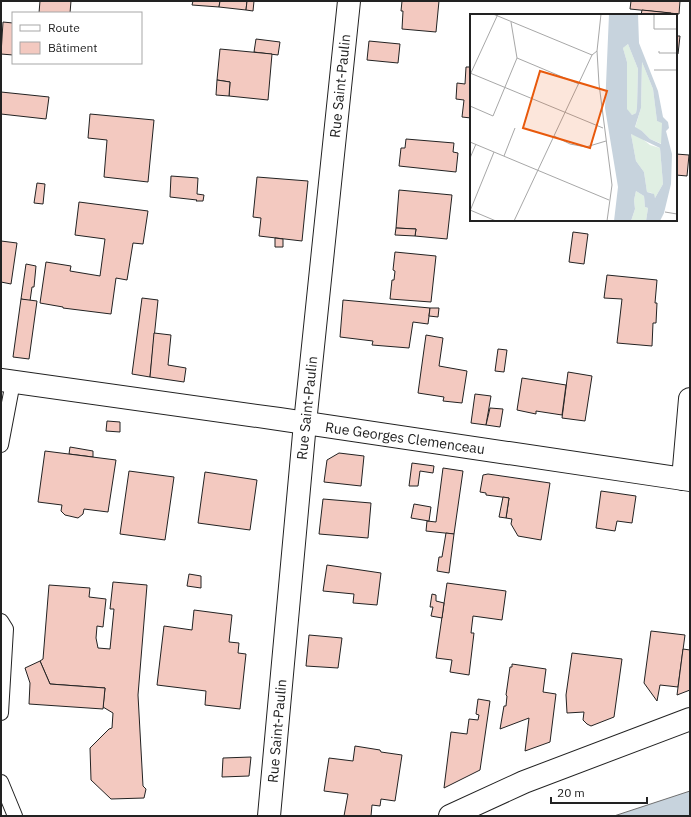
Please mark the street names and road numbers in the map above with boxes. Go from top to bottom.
street label: Rue Saint-Paulin [326,33,354,139]
street label: Rue Saint-Paulin [293,355,321,461]
street label: Rue Georges Clemenceau [324,418,486,458]
street label: Rue Saint-Paulin [263,678,291,784]

